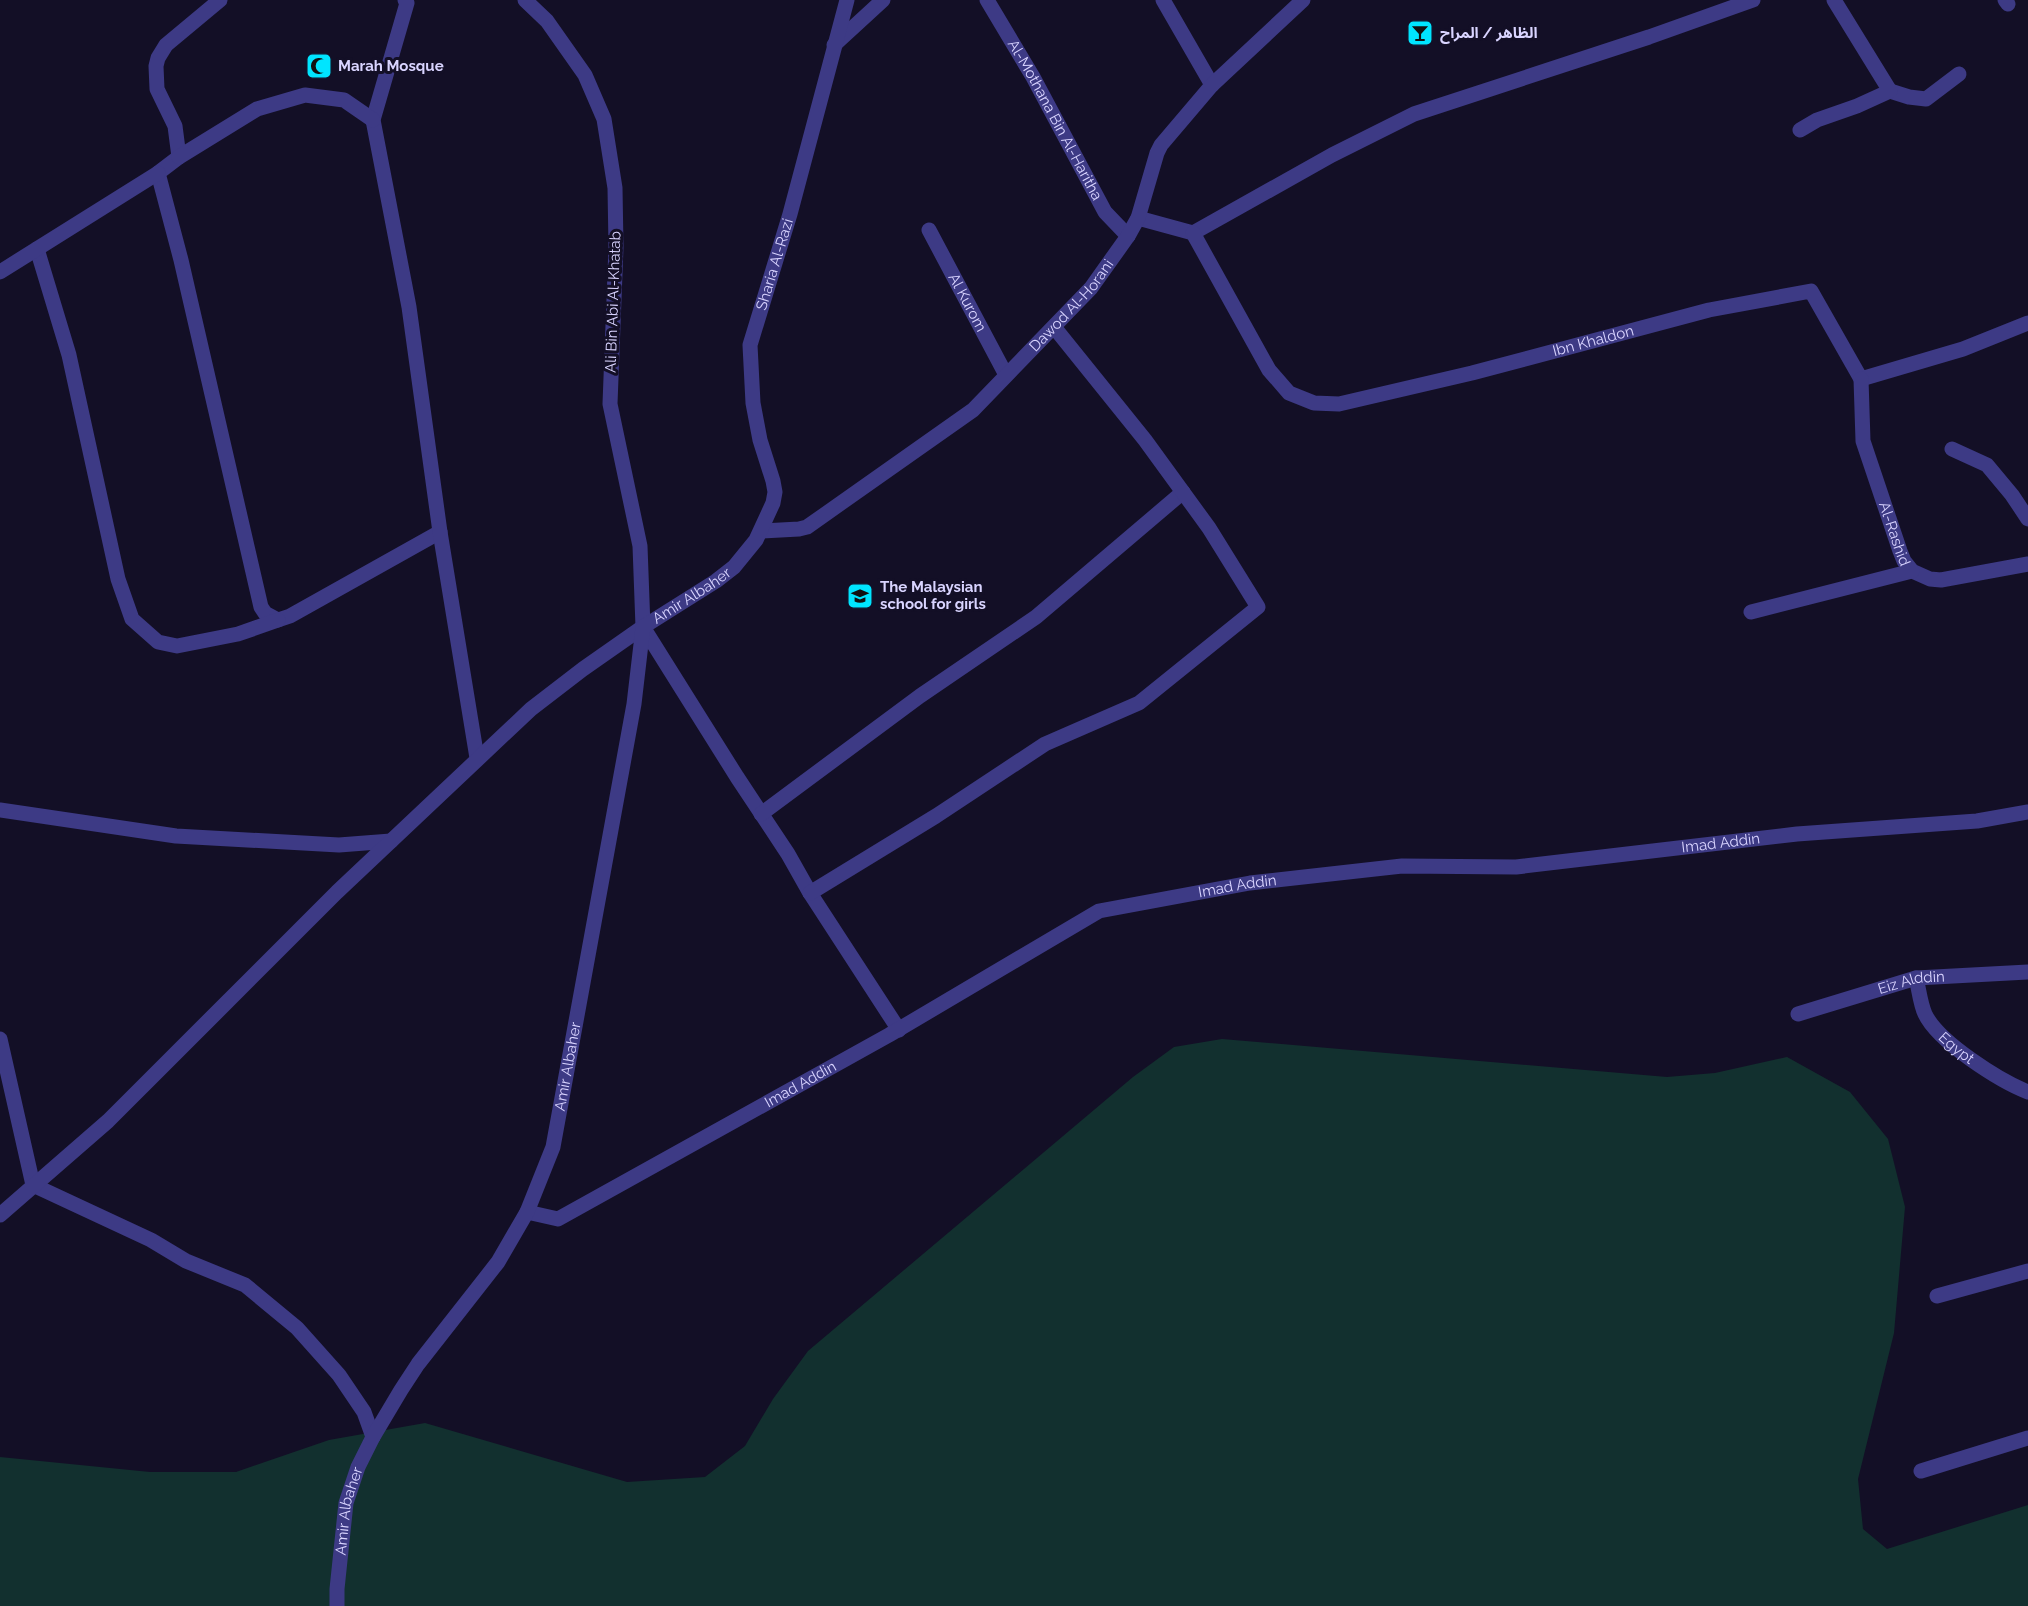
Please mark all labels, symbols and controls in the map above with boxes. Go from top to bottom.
bar icon: الظاهر / المراح [1405,18,1435,48]
place label: الظاهر / المراح [1440,24,1537,44]
street label: Al-Mothana Bin Al-Haritha [1004,36,1106,203]
mosque icon: Marah Mosque [304,51,334,81]
place label: Marah Mosque [338,57,444,75]
street label: Sharia Al-Razi [752,216,797,313]
street label: Ali Bin Abi Al-Khatab [602,231,624,373]
street label: Dawod Al-Horani [1025,256,1117,355]
street label: Al Kurom [945,270,990,335]
street label: Ibn Khaldon [1551,321,1636,360]
street label: Al-Rashid [1875,499,1914,569]
street label: Amir Albaher [649,563,735,628]
place label: The Malaysian school for girls [880,578,986,613]
school or university icon: The Malaysian school for girls [845,581,875,611]
street label: Imad Addin [1680,829,1761,857]
street label: Imad Addin [1197,871,1277,901]
street label: Eiz Alddin [1876,967,1945,998]
street label: Amir Albaher [551,1020,585,1112]
street label: Egypt [1935,1028,1978,1068]
street label: Imad Addin [761,1057,839,1111]
street label: Amir Albaher [332,1464,367,1556]

